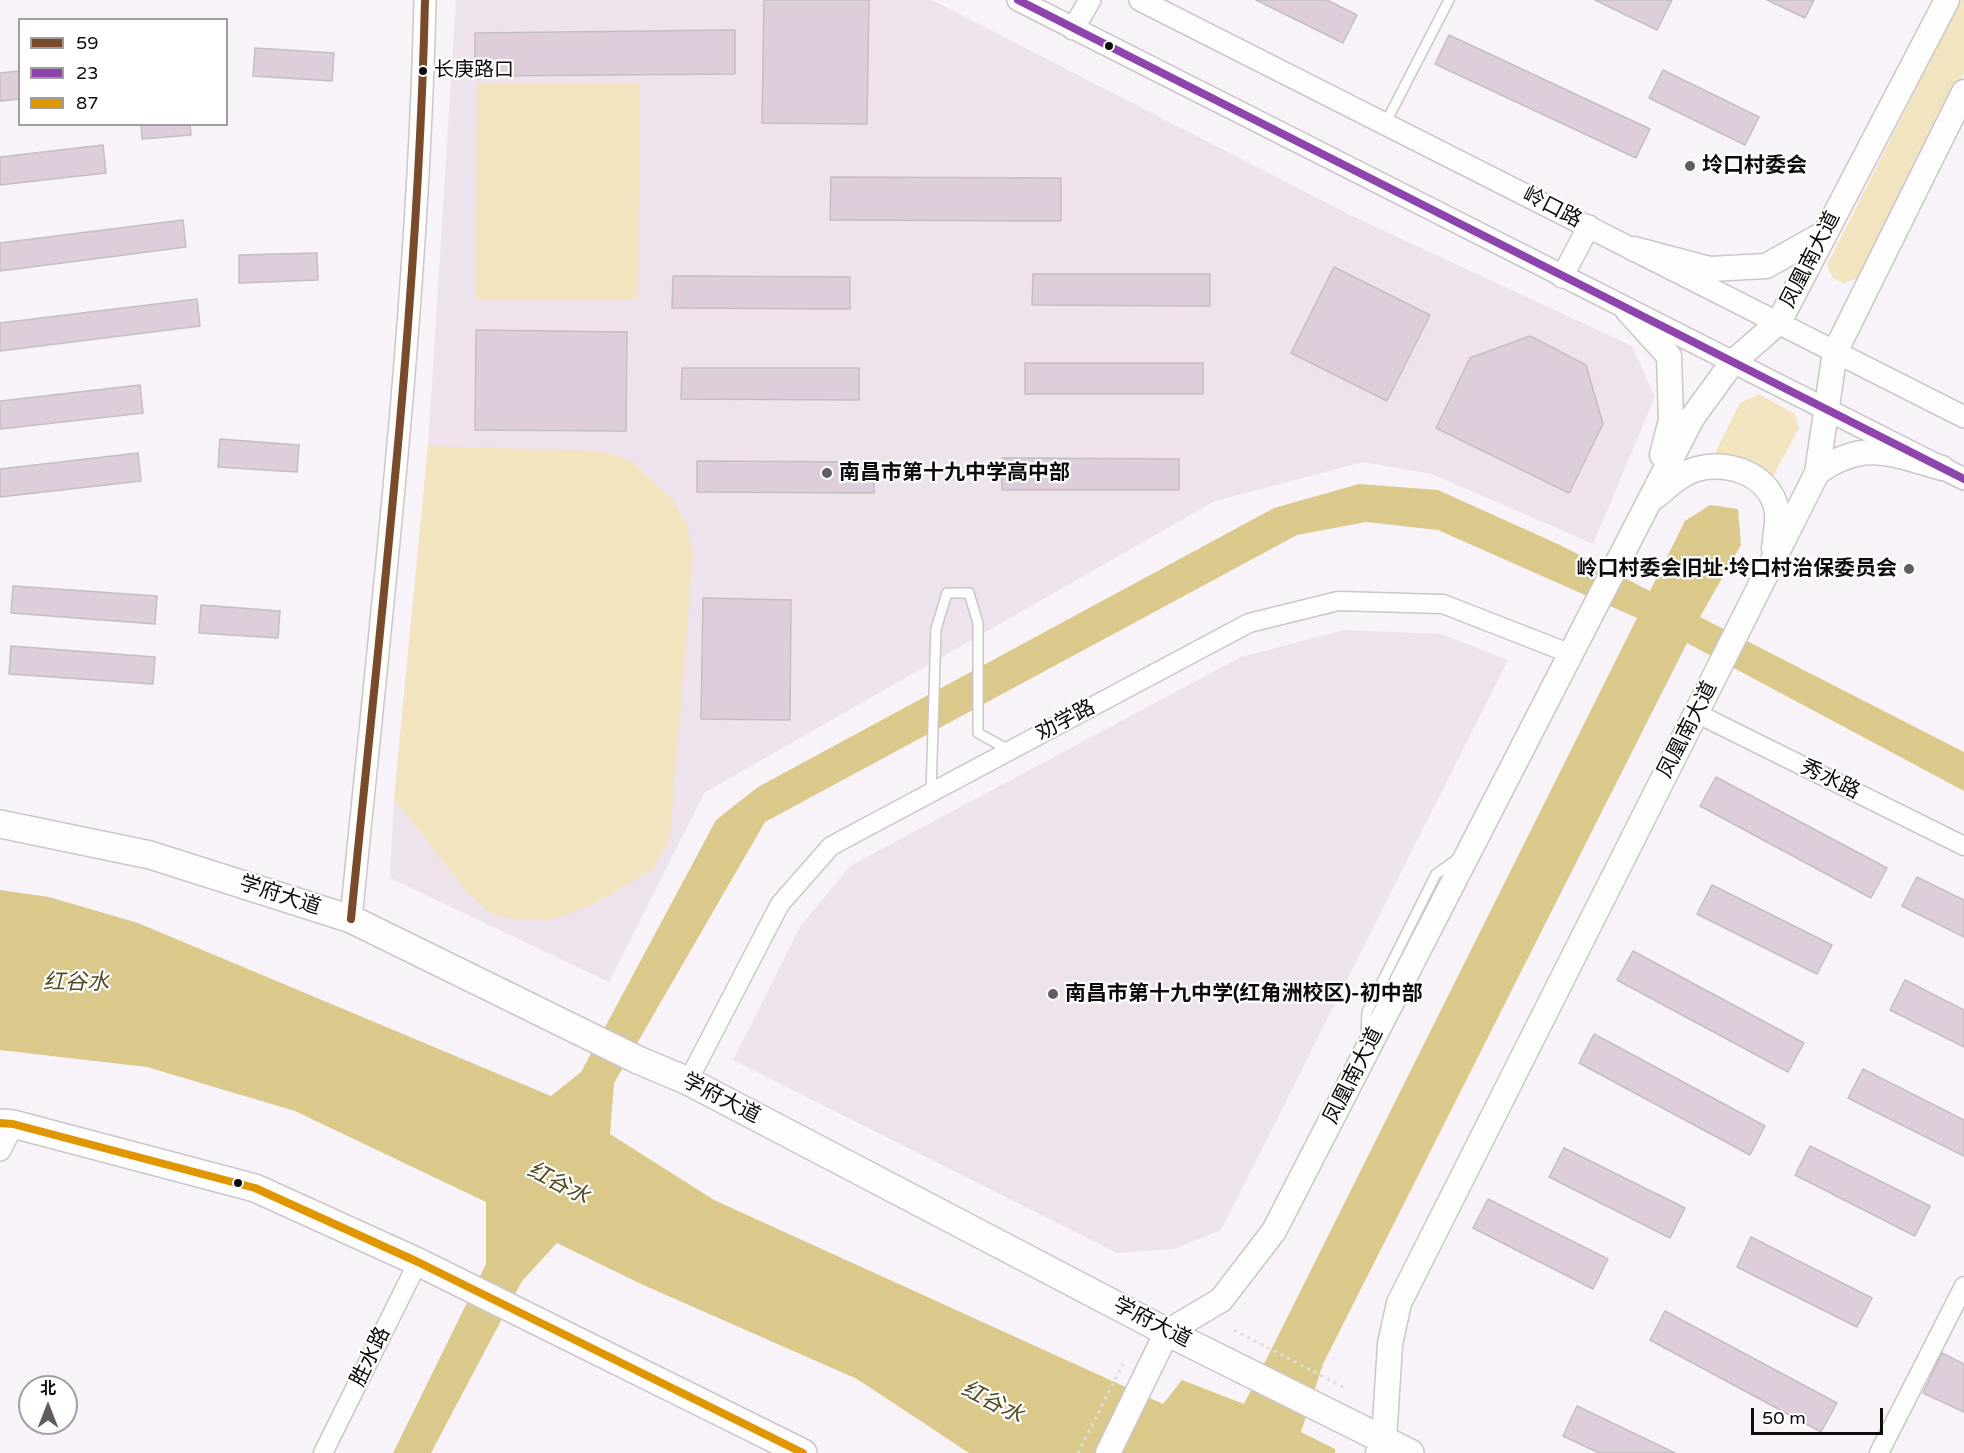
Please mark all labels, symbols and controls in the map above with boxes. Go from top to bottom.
legend [18,18,228,126]
text: 59 [76,32,99,54]
unlabelled marker [1103,40,1115,52]
place label: 长庚路口 [434,59,514,83]
text: 23 [76,62,99,84]
marker: 长庚路口 [417,65,429,77]
text: 87 [76,92,99,114]
place label: 坽口村委会 [1702,153,1807,179]
marker: 坽口村委会 [1683,159,1697,173]
street label: 岭口路 [1518,182,1586,234]
street label: 凤凰南大道 [1776,208,1846,312]
place label: 南昌市第十九中学高中部 [839,460,1070,486]
marker: 南昌市第十九中学高中部 [820,466,834,480]
place label: 岭口村委会旧址·坽口村治保委员会 [1577,556,1897,582]
marker: 岭口村委会旧址·坽口村治保委员会 [1902,562,1916,576]
street label: 凤凰南大道 [1653,678,1723,782]
street label: 劝学路 [1032,695,1100,747]
street label: 秀水路 [1796,755,1864,805]
street label: 学府大道 [236,871,324,921]
water label: 红谷水 [43,970,109,996]
place label: 南昌市第十九中学(红角洲校区)-初中部 [1065,981,1423,1007]
marker: 南昌市第十九中学(红角洲校区)-初中部 [1046,987,1060,1001]
street label: 凤凰南大道 [1319,1024,1389,1128]
street label: 学府大道 [678,1069,764,1129]
water label: 红谷水 [523,1157,593,1211]
unlabelled marker [232,1177,244,1189]
street label: 学府大道 [1109,1293,1195,1353]
street label: 胜水路 [346,1323,396,1391]
north arrow [18,1375,78,1435]
water label: 红谷水 [957,1376,1027,1430]
text: 北 [40,1379,56,1399]
scale bar [1754,1396,1886,1434]
text: 50 m [1762,1407,1806,1429]

